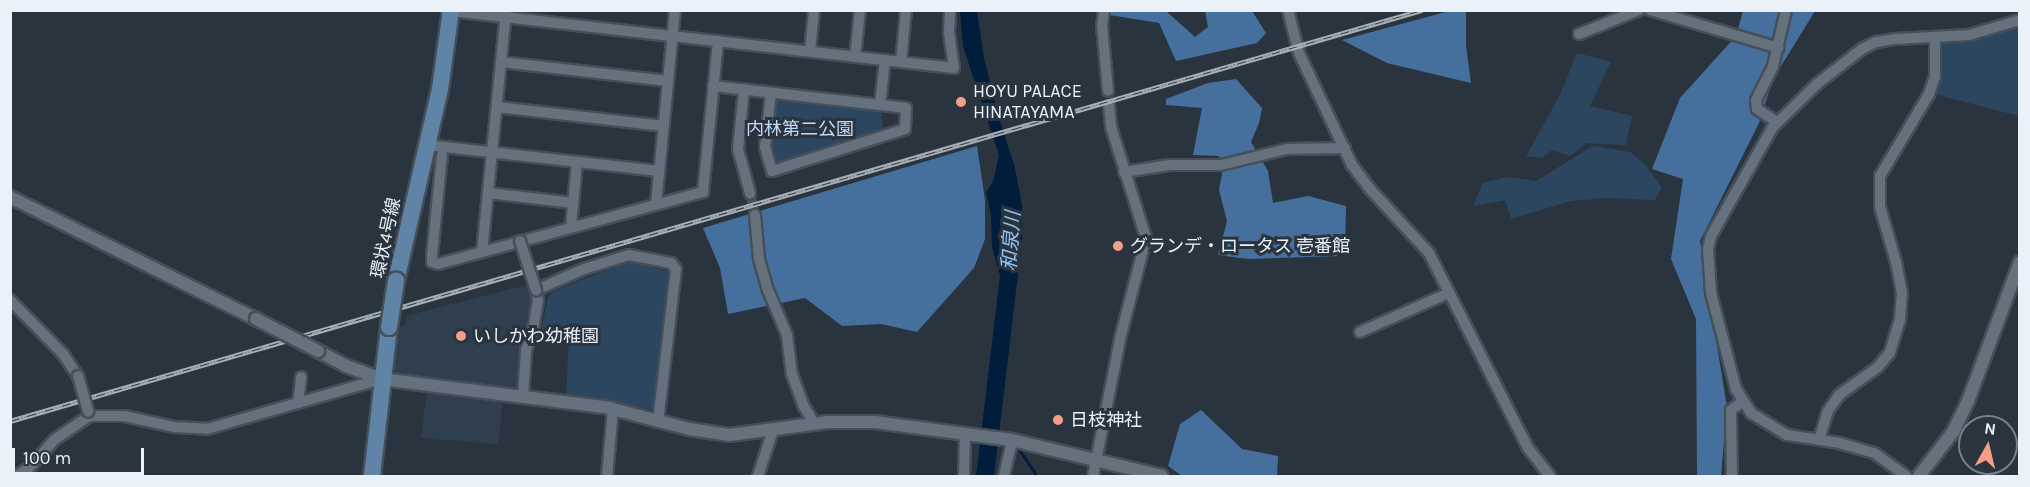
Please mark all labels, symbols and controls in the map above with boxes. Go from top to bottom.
place label: HOYU PALACE HINATAYAMA [973,81,1082,124]
marker: HOYU PALACE HINATAYAMA [954,95,968,109]
park label: 内林第二公園 [746,118,854,140]
street label: 環状4号線 [367,196,405,280]
water label: 和泉川 [997,210,1025,272]
place label: グランデ・ロータス 壱番館 [1130,235,1350,257]
marker: グランデ・ロータス 壱番館 [1111,239,1125,253]
place label: いしかわ幼稚園 [473,325,599,347]
marker: いしかわ幼稚園 [454,329,468,343]
place label: 日枝神社 [1070,409,1142,431]
marker: 日枝神社 [1051,413,1065,427]
north arrow [1958,415,2018,475]
text: N [1983,418,1997,439]
scale bar [15,436,147,474]
text: 100 m [23,447,71,469]

